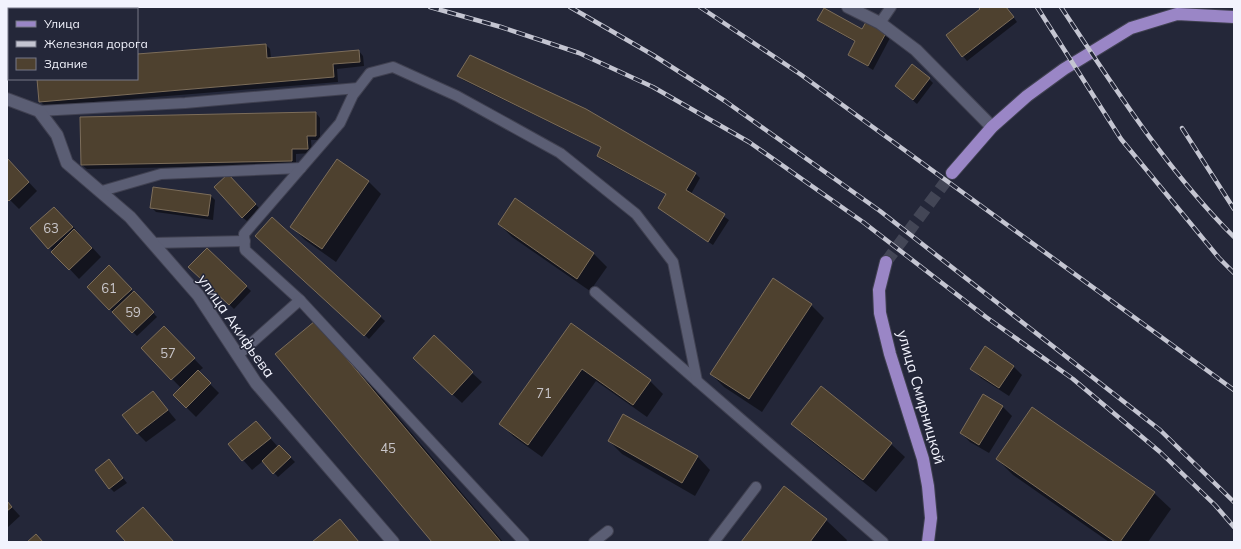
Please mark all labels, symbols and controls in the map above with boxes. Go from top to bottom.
legend [8,8,138,80]
text: Улица [43,16,80,31]
text: Железная дорога [44,36,148,51]
text: Здание [44,56,88,71]
house number: 63 [43,220,59,236]
street label: улица Акифьева [194,270,279,381]
house number: 61 [101,280,117,296]
house number: 59 [125,304,141,320]
street label: улица Смирницкой [893,328,950,466]
house number: 57 [160,345,176,361]
house number: 71 [536,385,552,401]
house number: 45 [380,440,396,456]

